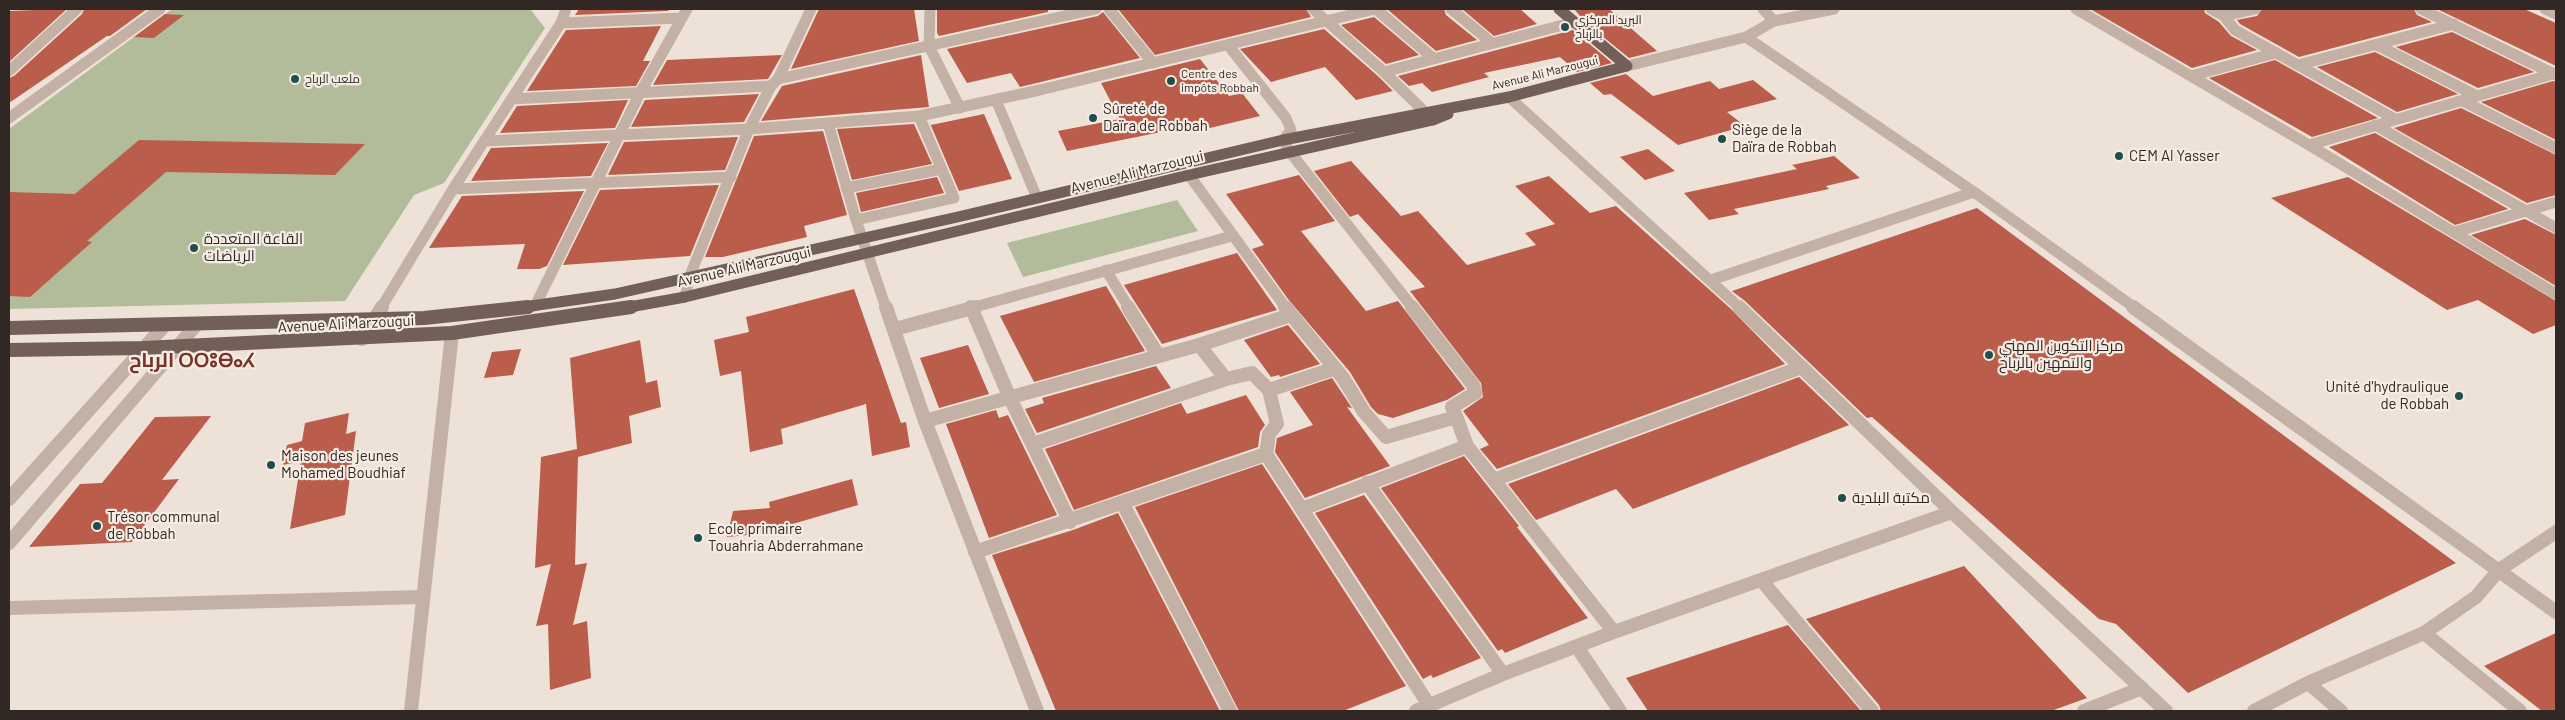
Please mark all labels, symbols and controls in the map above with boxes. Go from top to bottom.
place label: البريد المركزي بالرباح [1575,13,1642,41]
marker: البريد المركزي بالرباح [1559,21,1571,33]
street label: Avenue Ali Marzougui [1490,53,1600,93]
place label: Centre des impôts Robbah [1181,67,1259,95]
place label: ملعب الرباح [305,72,360,86]
marker: ملعب الرباح [289,73,301,85]
marker: Centre des impôts Robbah [1165,75,1177,87]
place label: Sûreté de Daïra de Robbah [1103,100,1208,135]
marker: Sûreté de Daïra de Robbah [1087,112,1099,124]
place label: Siège de la Daïra de Robbah [1732,121,1837,156]
marker: Siège de la Daïra de Robbah [1716,133,1728,145]
street label: Avenue Ali Marzougui [1068,147,1206,197]
place label: CEM Al Yasser [2129,147,2220,165]
marker: CEM Al Yasser [2113,150,2125,162]
place label: القاعة المتعددة الرياضات [204,230,303,265]
marker: القاعة المتعددة الرياضات [188,242,200,254]
street label: Avenue Ali Marzougui [675,243,813,291]
street label: Avenue Ali Marzougui [277,311,415,337]
place label: مركز التكوين المهني والتمهين بالرباح [1999,337,2123,372]
district label: الرباح ⵔⵔⵓⴱⴰⵃ [129,348,255,372]
marker: مركز التكوين المهني والتمهين بالرباح [1983,349,1995,361]
place label: Unité d'hydraulique de Robbah [2325,378,2449,413]
marker: Unité d'hydraulique de Robbah [2453,390,2465,402]
place label: Maison des jeunes Mohamed Boudhiaf [281,447,406,482]
marker: Maison des jeunes Mohamed Boudhiaf [265,459,277,471]
place label: مكتبة البلدية [1852,489,1930,507]
marker: مكتبة البلدية [1836,492,1848,504]
place label: Trésor communal de Robbah [107,508,220,543]
marker: Trésor communal de Robbah [91,520,103,532]
place label: Ecole primaire Touahria Abderrahmane [708,520,863,555]
marker: Ecole primaire Touahria Abderrahmane [692,532,704,544]

